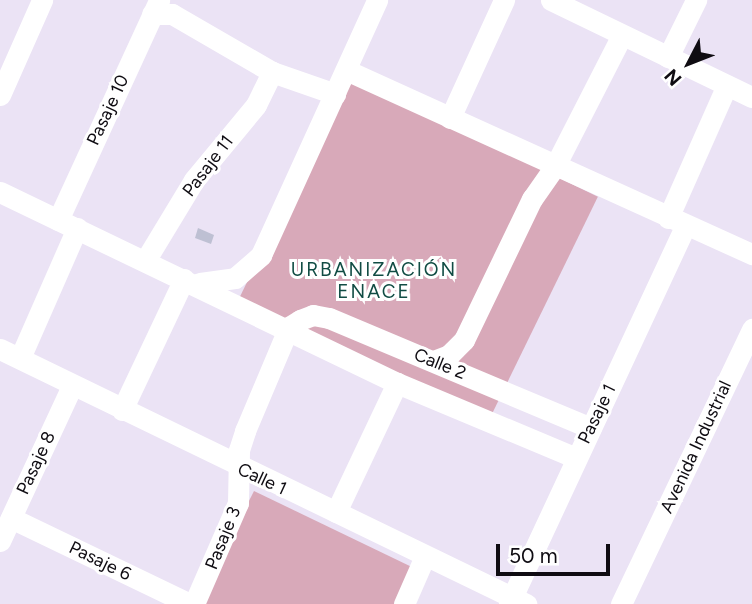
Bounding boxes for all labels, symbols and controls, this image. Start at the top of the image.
north arrow [654,28,724,98]
text: N [660,64,686,91]
street label: Pasaje 10 [82,71,134,149]
street label: Pasaje 11 [178,131,238,201]
district label: URBANIZACIÓN ENACE [292,259,456,303]
street label: Calle 2 [411,344,469,384]
street label: Avenida Industrial [656,377,736,517]
street label: Pasaje 1 [573,381,621,447]
street label: Pasaje 8 [12,428,60,498]
street label: Calle 1 [234,458,290,500]
street label: Pasaje 3 [201,503,245,573]
scale bar [500,530,614,574]
street label: Pasaje 6 [65,537,135,585]
text: 50 m [509,543,558,568]

